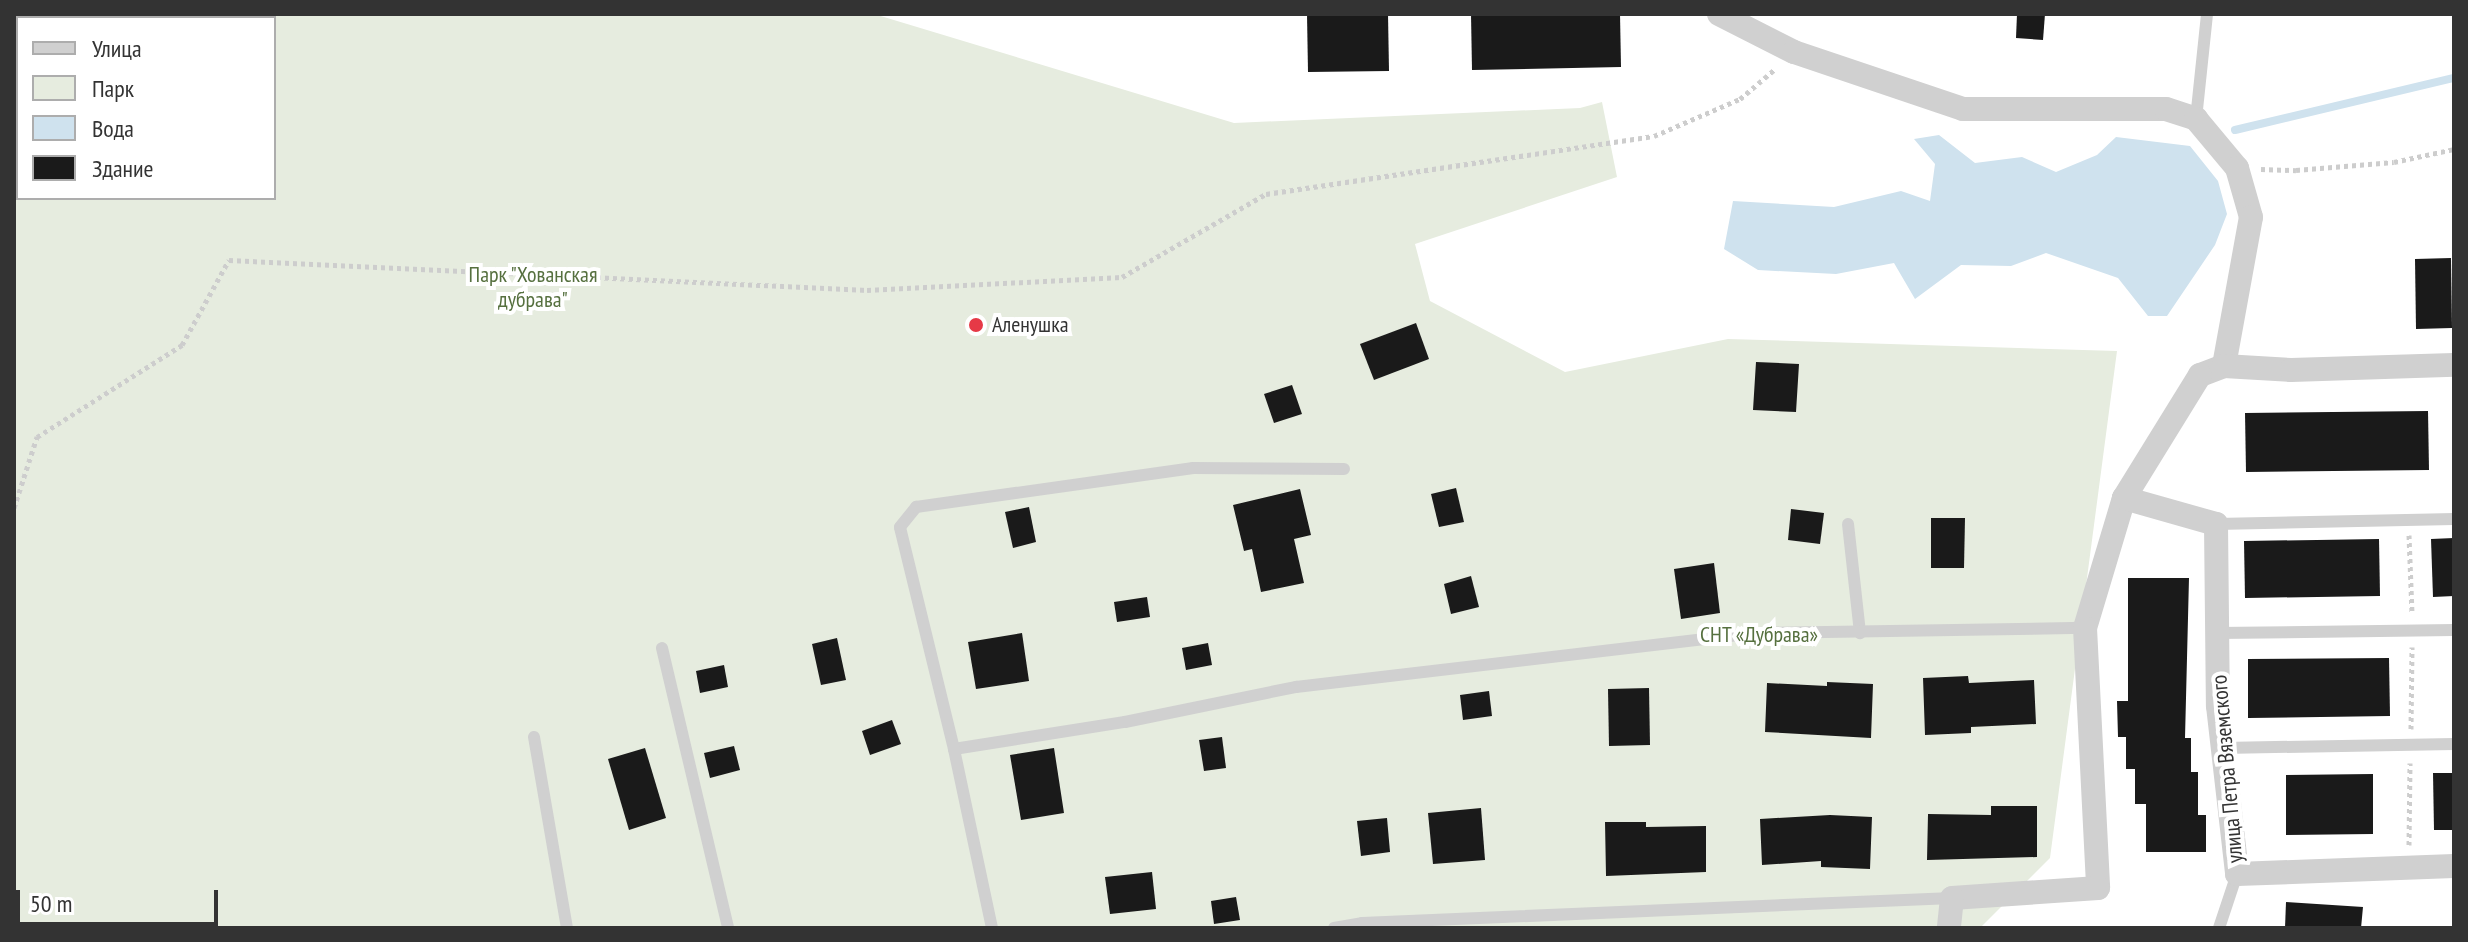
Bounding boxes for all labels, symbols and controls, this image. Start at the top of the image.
legend [16,16,276,200]
text: Улица [92,33,142,64]
text: Парк [92,73,134,104]
text: Вода [92,113,134,144]
text: Здание [92,153,153,184]
park label: Парк "Хованская дубрава" [468,261,598,312]
place label: Аленушка [992,312,1068,338]
marker: Аленушка [967,316,985,334]
park label: СНТ «Дубрава» [1700,622,1818,648]
street label: улица Петра Вяземского [2206,674,2248,864]
scale bar [20,874,222,924]
text: 50 m [30,888,72,919]

